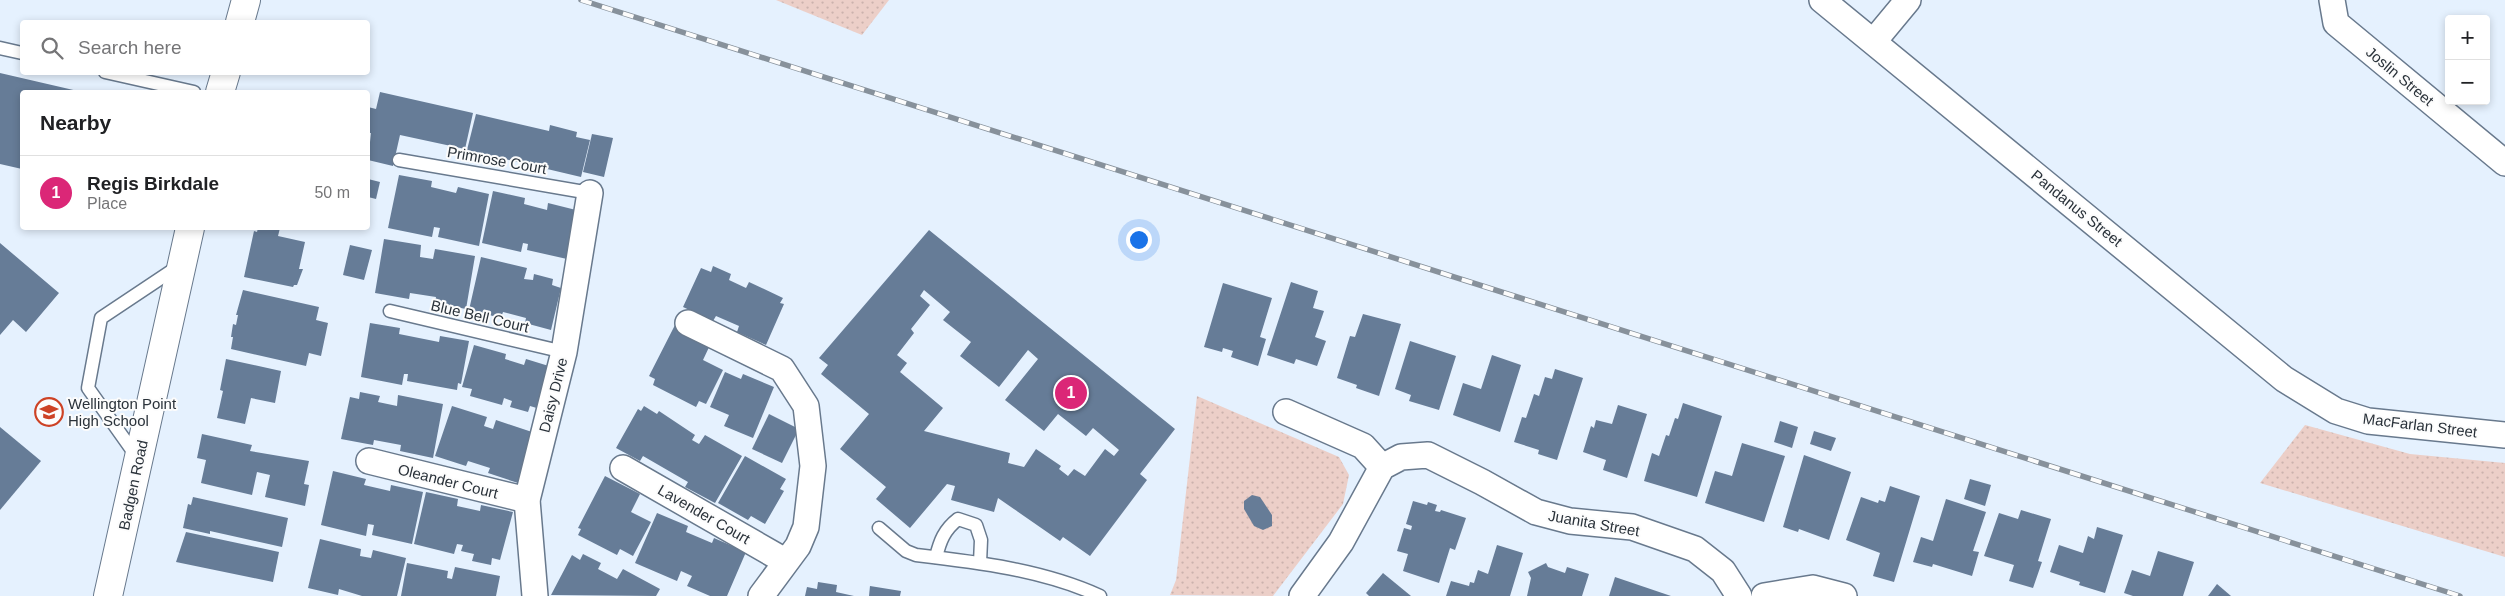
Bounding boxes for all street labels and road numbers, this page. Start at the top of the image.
street label: Joslin Street [2363,43,2438,110]
street label: Primrose Court [446,143,549,177]
street label: Pandanus Street [2028,166,2126,250]
street label: Blue Bell Court [429,296,531,336]
street label: Daisy Drive [535,356,571,434]
street label: MacFarlan Street [2362,410,2479,441]
street label: Badgen Road [115,438,151,532]
street label: Oleander Court [396,460,501,502]
street label: Lavender Court [655,481,754,548]
street label: Juanita Street [1547,507,1642,540]

